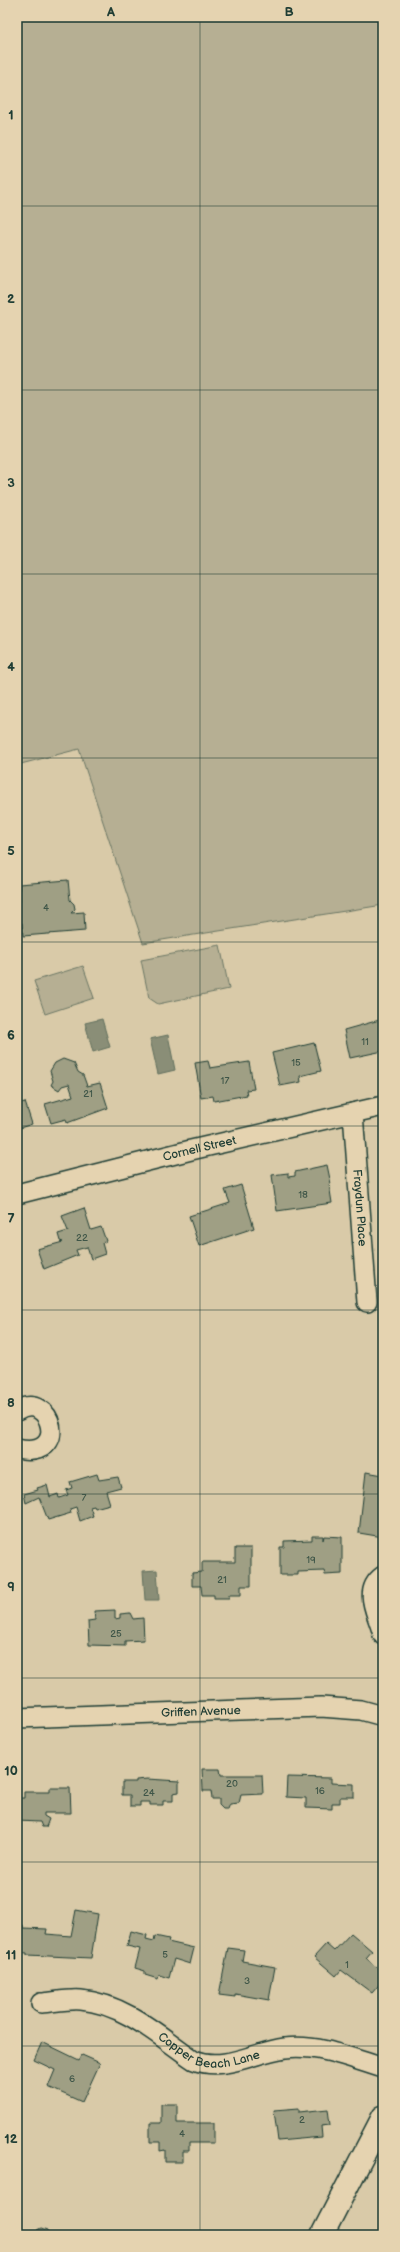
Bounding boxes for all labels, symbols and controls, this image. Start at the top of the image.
text: A [106,4,115,20]
text: B [284,4,294,20]
text: 1 [8,107,14,123]
text: 2 [7,291,15,307]
text: 3 [7,475,15,491]
text: 4 [7,659,15,675]
text: 5 [7,843,15,859]
house number: 4 [43,902,49,914]
text: 6 [7,1027,15,1043]
house number: 11 [361,1036,369,1048]
house number: 15 [291,1057,301,1069]
house number: 17 [221,1075,229,1087]
house number: 21 [83,1088,93,1100]
street label: Cornell Street [161,1133,238,1165]
street label: Fraydun Place [349,1169,370,1247]
house number: 18 [298,1189,308,1201]
text: 7 [7,1211,15,1227]
house number: 22 [76,1232,88,1244]
text: 8 [7,1395,15,1411]
house number: 7 [82,1492,87,1504]
house number: 19 [306,1554,316,1566]
house number: 21 [217,1574,227,1586]
text: 9 [7,1579,15,1595]
house number: 25 [110,1628,122,1640]
street label: Griffen Avenue [161,1703,241,1721]
text: 10 [4,1763,18,1779]
house number: 20 [226,1778,238,1790]
house number: 16 [315,1785,325,1797]
house number: 24 [143,1787,155,1799]
text: 11 [6,1947,16,1963]
house number: 5 [162,1949,168,1961]
house number: 1 [345,1959,349,1971]
house number: 3 [244,1975,250,1987]
street label: Copper Beach Lane [155,2029,262,2072]
house number: 6 [69,2073,75,2085]
house number: 2 [299,2114,305,2126]
house number: 4 [179,2128,185,2140]
text: 12 [4,2131,18,2147]

